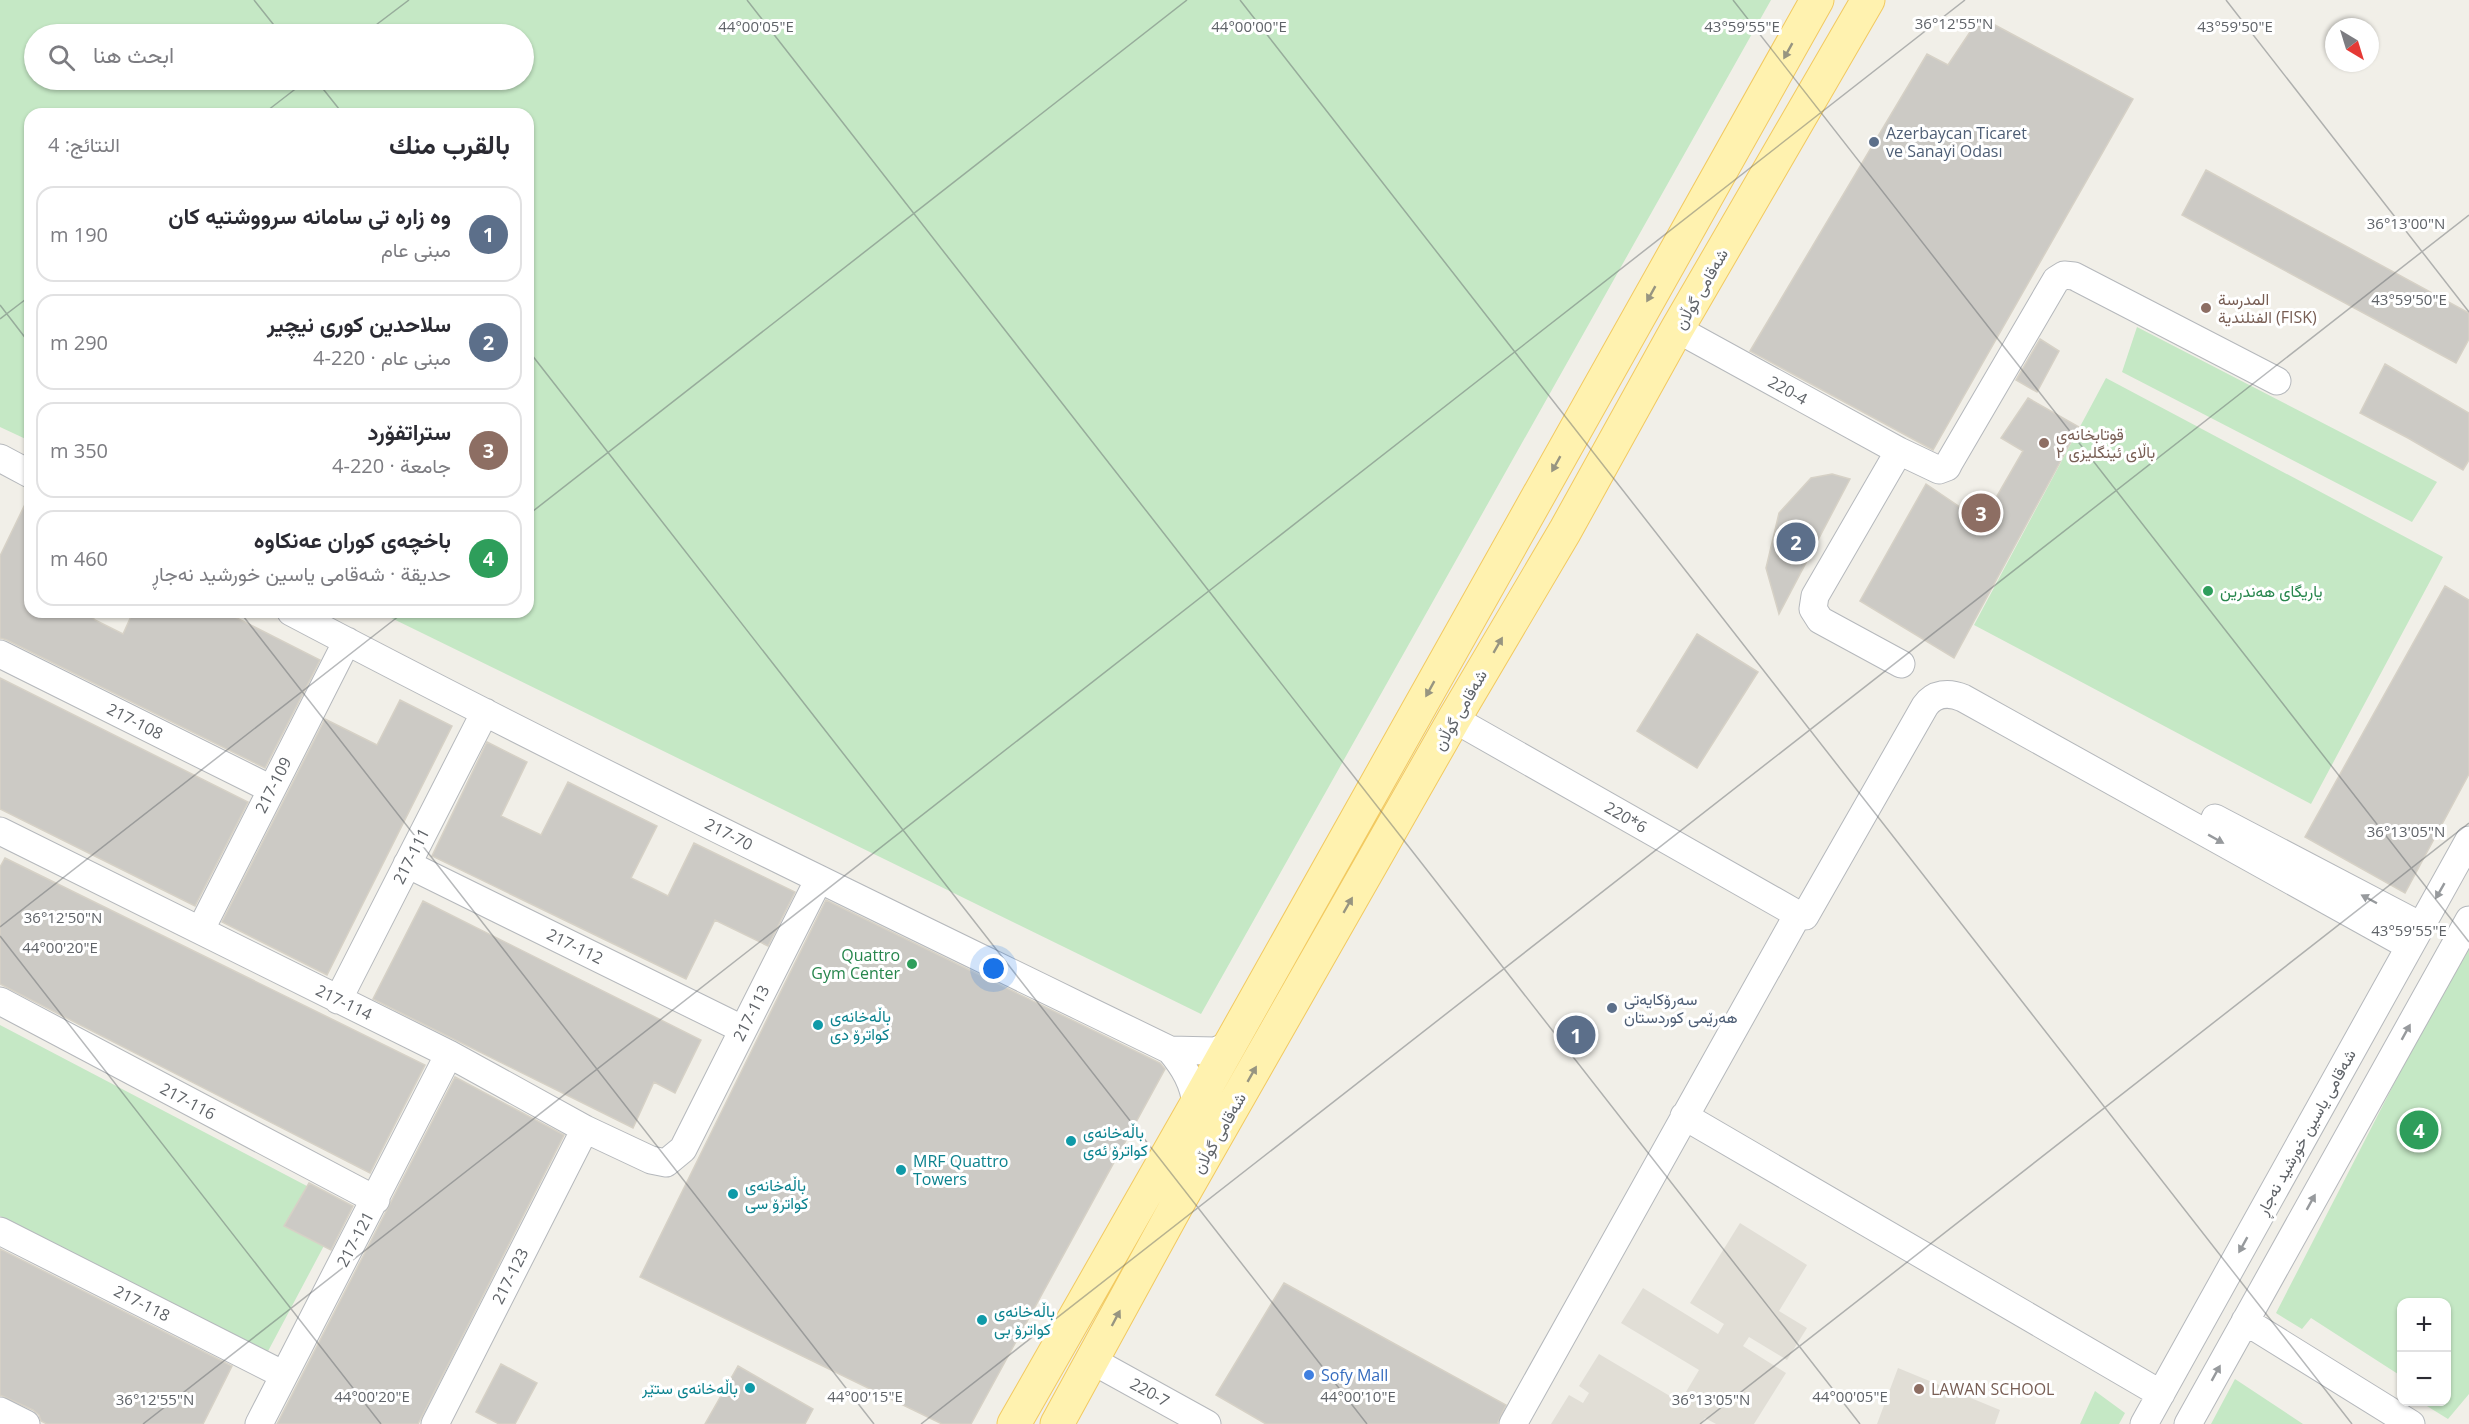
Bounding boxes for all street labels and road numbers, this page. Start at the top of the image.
street label: شەقامی گوڵان [1669,245,1733,333]
street label: 220-4 [1764,370,1812,410]
street label: شەقامی گوڵان [1428,666,1492,754]
street label: 217-108 [103,698,167,744]
street label: 217-109 [250,753,296,817]
street label: 220*6 [1601,796,1651,838]
street label: 217-70 [701,813,757,855]
street label: 217-111 [388,824,434,888]
street label: 217-112 [543,923,607,969]
street label: 217-114 [312,979,376,1025]
street label: 217-113 [728,981,774,1045]
street label: شەقامی یاسین خورشید نەجاڕ [2251,1045,2362,1221]
street label: 217-116 [156,1077,220,1125]
street label: شەقامی گوڵان [1187,1089,1251,1177]
street label: 217-121 [331,1207,379,1271]
street label: 217-123 [487,1244,533,1308]
street label: 217-118 [110,1280,174,1326]
street label: 220-7 [1126,1372,1174,1412]

